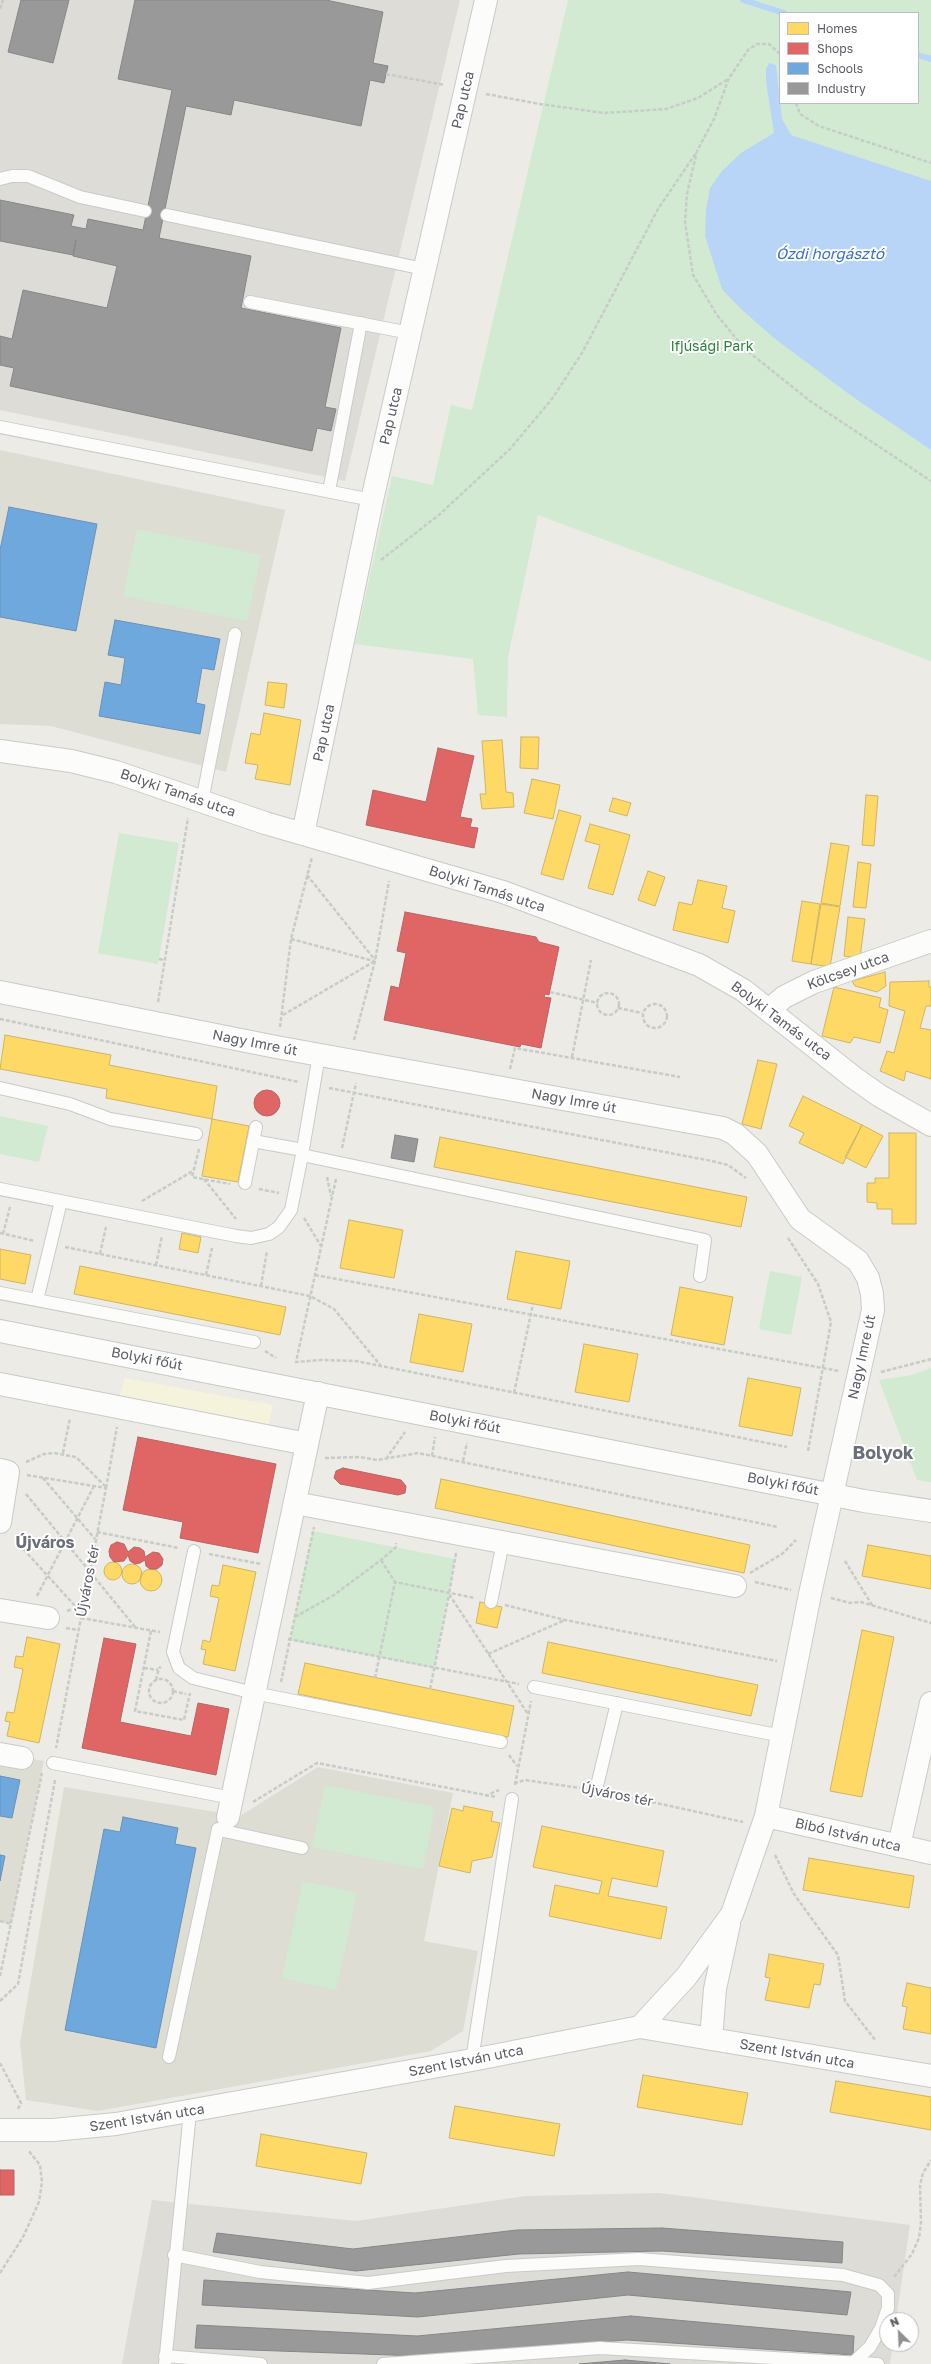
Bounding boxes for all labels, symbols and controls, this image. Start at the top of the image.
legend [779,12,919,104]
text: Homes [817,21,857,36]
text: Shops [817,41,853,56]
text: Schools [817,61,863,76]
street label: Pap utca [448,70,478,130]
text: Industry [817,81,866,96]
water label: Ózdi horgásztó [776,245,884,263]
park label: Ifjúsági Park [670,339,754,355]
street label: Pap utca [376,386,406,446]
street label: Pap utca [310,703,338,763]
street label: Bolyki Tamás utca [118,765,238,821]
street label: Bolyki Tamás utca [427,862,547,916]
street label: Kölcsey utca [805,948,891,994]
street label: Bolyki Tamás utca [728,978,834,1064]
street label: Nagy Imre út [211,1027,299,1059]
street label: Nagy Imre út [530,1085,618,1117]
street label: Nagy Imre út [845,1313,879,1401]
street label: Bolyki főút [110,1344,184,1374]
street label: Bolyki főút [428,1407,502,1437]
district label: Bolyok [853,1442,913,1464]
street label: Bolyki főút [746,1469,820,1499]
district label: Újváros [16,1533,74,1553]
street label: Újváros tér [73,1544,103,1618]
street label: Újváros tér [580,1780,654,1810]
street label: Bibó István utca [793,1815,903,1855]
street label: Szent István utca [738,2036,856,2072]
street label: Szent István utca [407,2042,525,2080]
street label: Szent István utca [88,2101,206,2135]
north arrow [879,2312,919,2352]
text: N [888,2314,901,2329]

